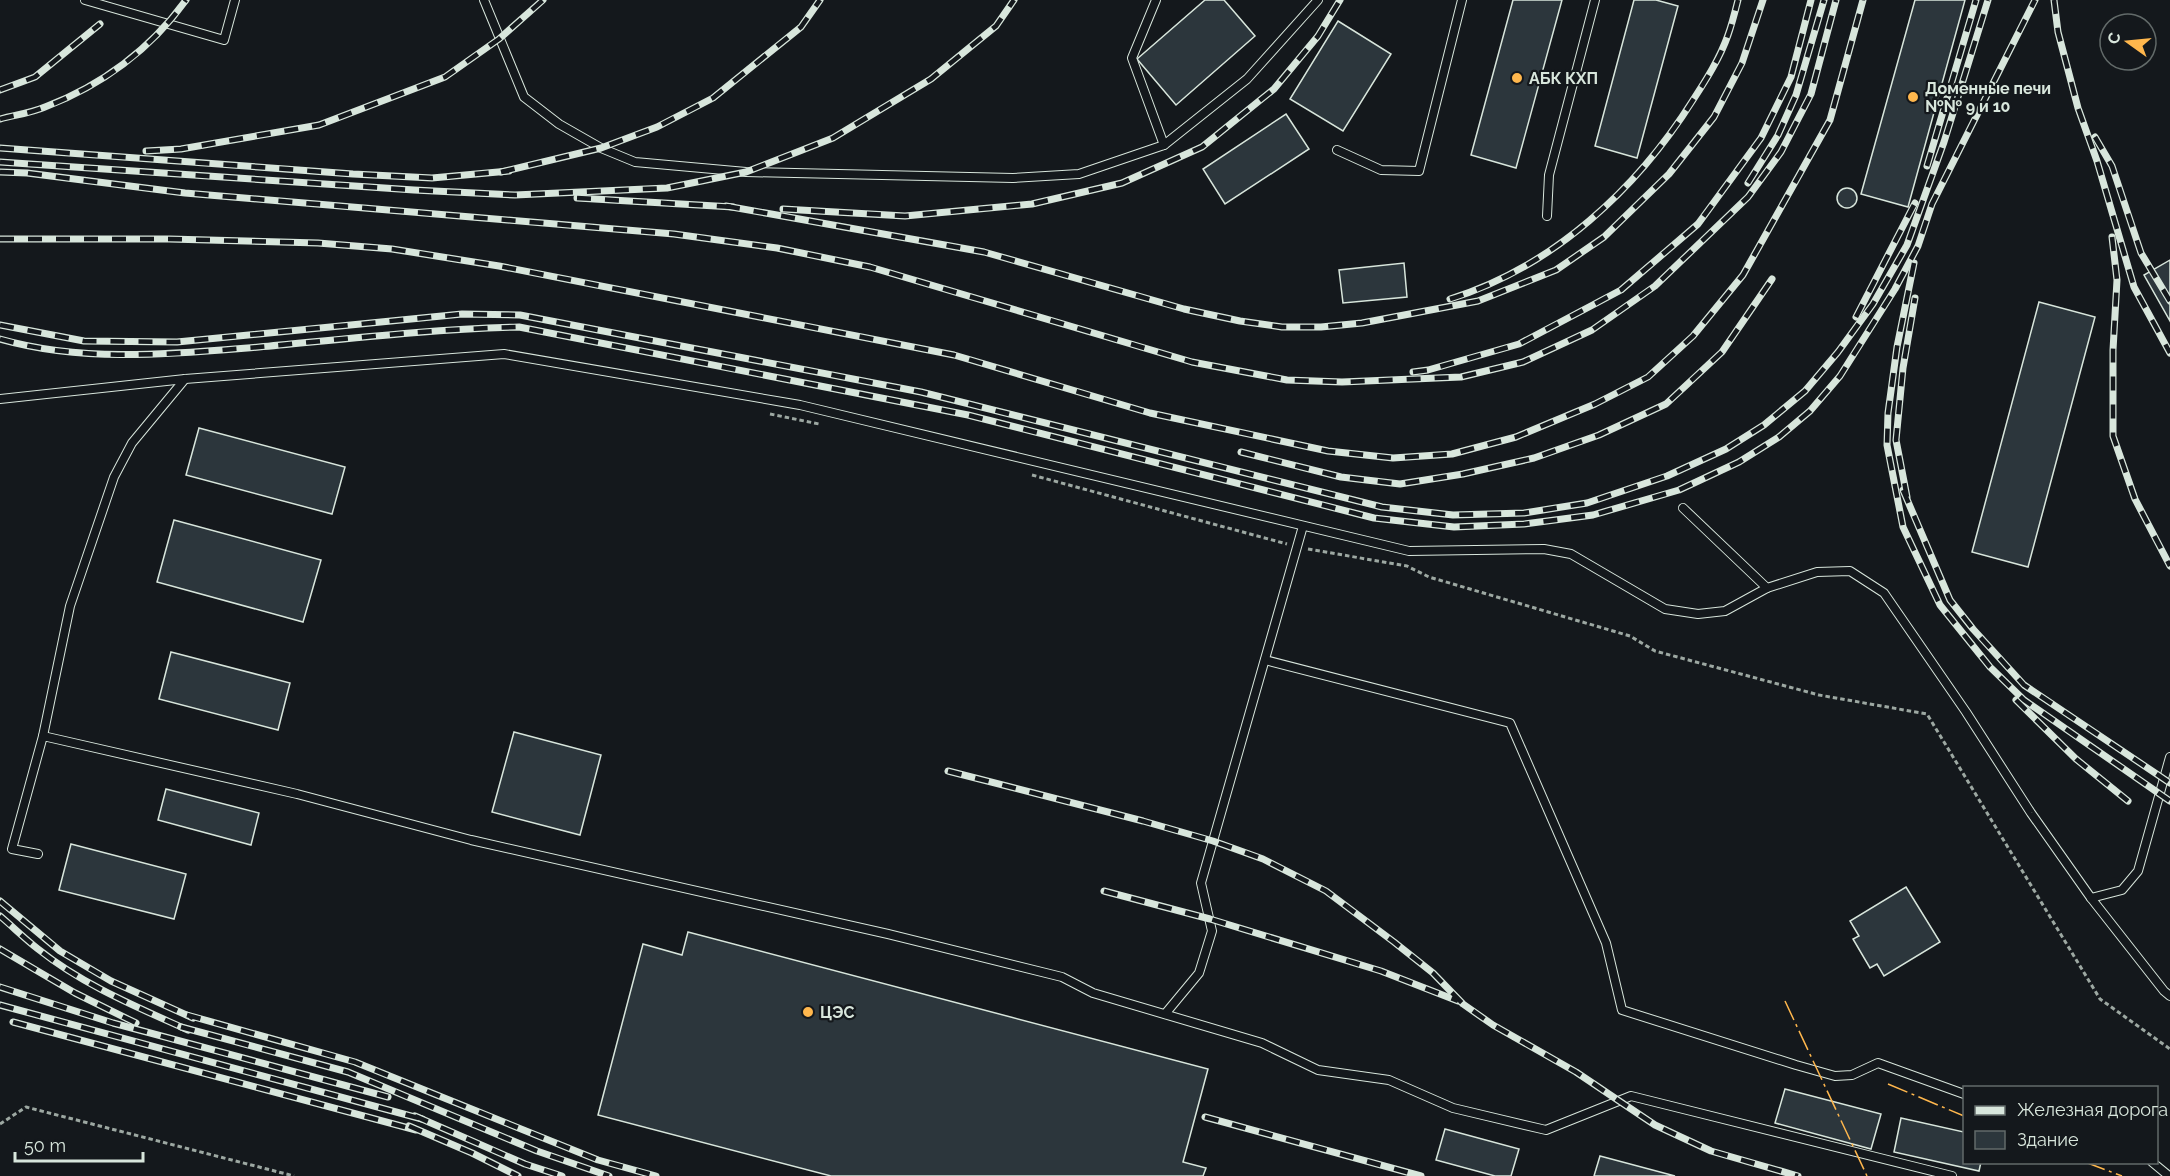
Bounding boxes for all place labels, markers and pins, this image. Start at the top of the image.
place label: АБК КХП [1529,69,1598,88]
marker: АБК КХП [1510,71,1524,85]
place label: Доменные печи №№ 9 и 10 [1925,79,2051,116]
marker: Доменные печи №№ 9 и 10 [1906,90,1920,104]
place label: ЦЭС [820,1003,855,1022]
marker: ЦЭС [801,1005,815,1019]

